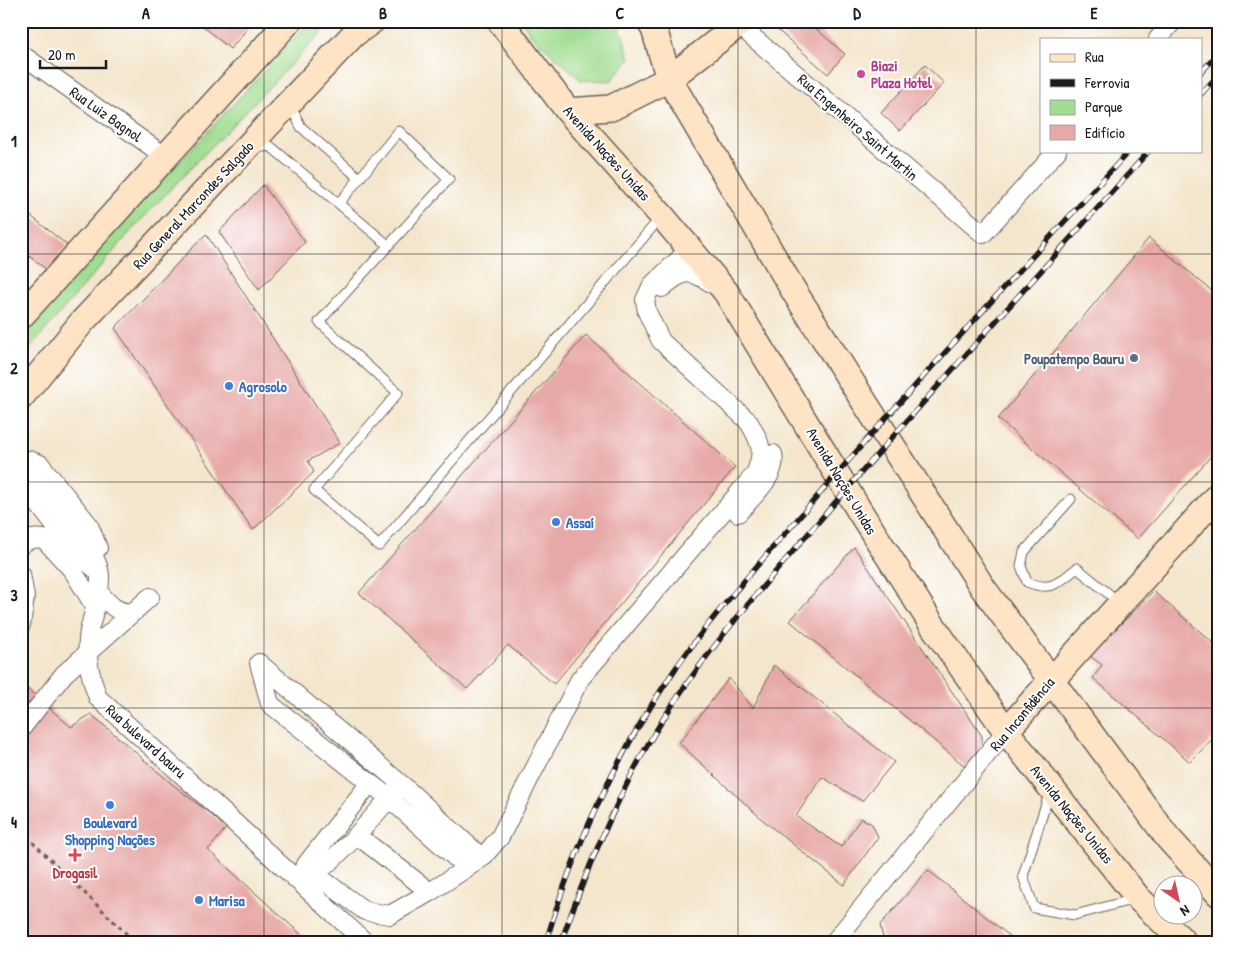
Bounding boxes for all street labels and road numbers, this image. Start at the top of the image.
street label: Rua Engenheiro Saint Martin [793,69,923,185]
street label: Rua Luiz Bagnol [66,81,146,147]
street label: Avenida Nações Unidas [559,101,656,205]
street label: Rua General Marcondes Salgado [128,136,258,274]
street label: Avenida Nações Unidas [802,424,882,539]
street label: Rua Inconfidência [985,672,1059,756]
street label: Rua bulevard bauru [101,699,191,783]
street label: Avenida Nações Unidas [1026,760,1119,868]

